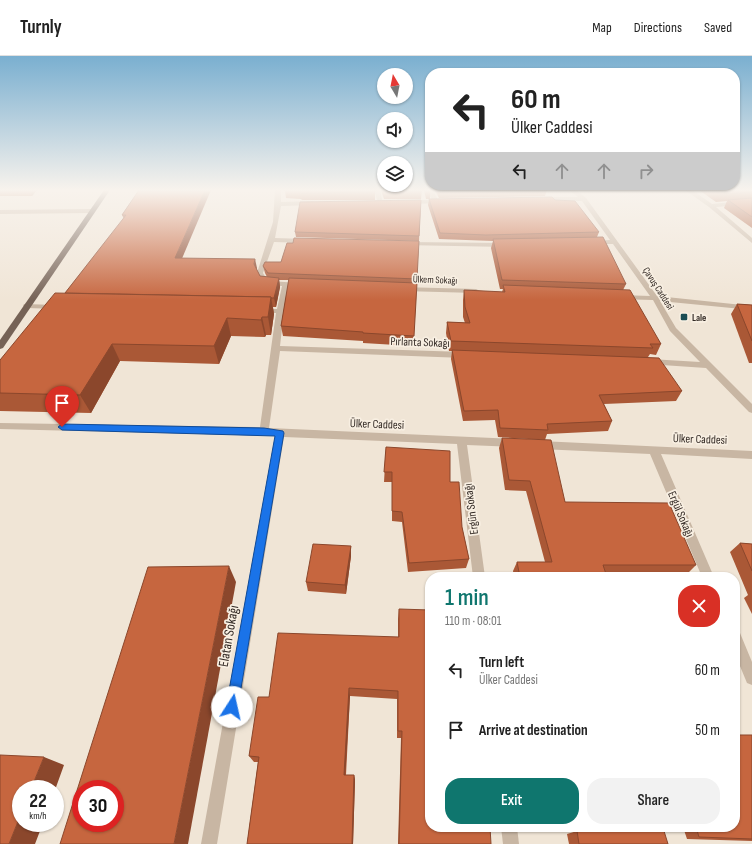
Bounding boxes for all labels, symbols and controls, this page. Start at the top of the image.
text: Turnly [20,16,62,39]
text: Map [592,19,612,36]
text: Directions [634,19,682,36]
text: Saved [704,19,732,36]
north arrow [377,68,413,104]
map controls [377,68,413,192]
text: 60 m [511,83,560,116]
icon: left [445,84,497,136]
button: sound [377,112,413,148]
text: Ülker Caddesi [511,117,593,138]
button: layers [377,156,413,192]
icon: left [509,160,531,182]
icon: ahead [551,160,573,182]
icon: ahead [593,160,615,182]
icon: right [635,160,657,182]
street label: Çavuş Caddesi [640,265,676,312]
street label: Ülkem Sokağı [413,273,458,287]
marker: Lale [679,312,689,322]
place label: Lale [692,312,706,324]
street label: Pırlanta Sokağı [390,334,450,351]
pin [45,386,79,427]
icon: arrive [51,392,73,414]
street label: Ülker Caddesi [350,416,404,433]
street label: Ülker Caddesi [673,431,727,448]
street label: Ergün Sokağı [461,483,482,535]
street label: Ergül Sokağı [664,489,697,539]
text: 1 min [445,583,489,612]
button: close [678,585,720,627]
street label: Elatan Sokağı [215,604,242,668]
text: 110 m · 08:01 [445,613,501,629]
text: Turn left [479,653,524,672]
icon: left [445,659,467,681]
text: 60 m [695,661,720,680]
text: Ülker Caddesi [479,672,538,688]
position arrow [211,686,253,728]
icon: arrive [445,719,467,741]
text: Arrive at destination [479,721,588,740]
text: 50 m [695,721,720,740]
button: Exit [445,778,579,824]
button: Share [587,778,720,824]
speed limit sign: 30 [72,780,124,832]
text: 22 [29,789,47,813]
text: km/h [29,810,47,822]

